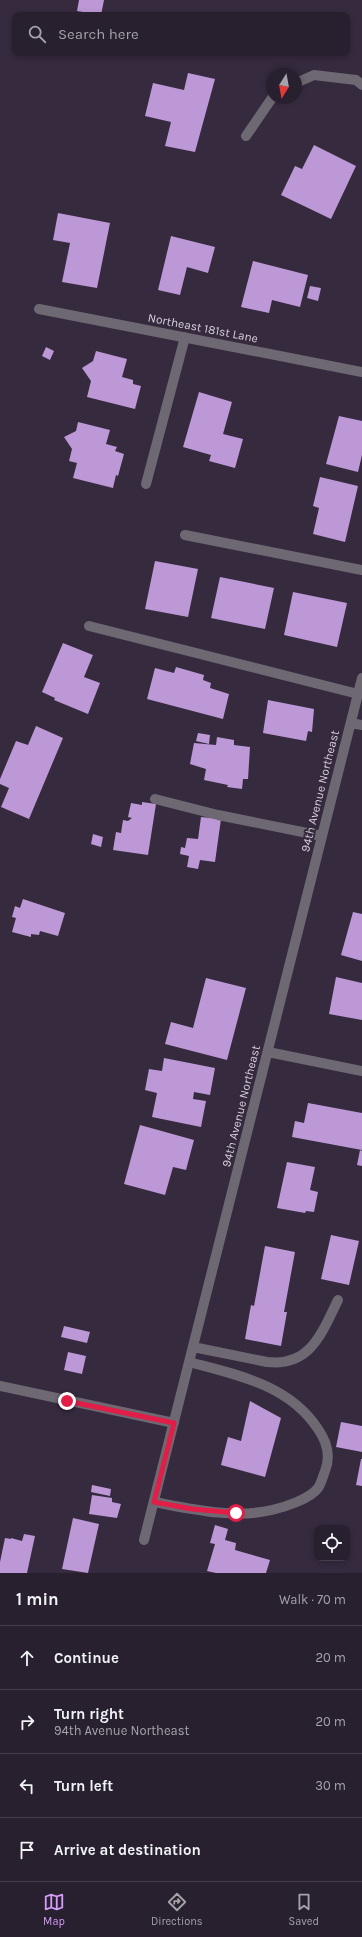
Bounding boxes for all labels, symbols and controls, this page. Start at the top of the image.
search box [12,12,350,56]
icon: search [26,23,48,45]
text: Search here [58,25,139,43]
north arrow [266,68,302,104]
street label: Northeast 181st Lane [147,310,259,346]
street label: 94th Avenue Northeast [298,728,342,853]
street label: 94th Avenue Northeast [219,1043,263,1168]
route end [58,1392,76,1410]
route start [227,1504,245,1522]
map controls [314,1525,350,1561]
button: locate [314,1525,350,1561]
text: 1 min [16,1589,59,1609]
text: Walk · 70 m [279,1592,346,1607]
icon: ahead [16,1647,38,1669]
text: Continue [54,1649,119,1667]
text: 20 m [316,1650,346,1665]
text: Turn right [54,1705,124,1723]
icon: right [16,1711,38,1733]
text: 20 m [316,1714,346,1729]
text: 94th Avenue Northeast [54,1723,189,1738]
icon: left [16,1775,38,1797]
text: Turn left [54,1777,113,1795]
text: 30 m [315,1778,346,1793]
icon: arrive [16,1839,38,1861]
text: Arrive at destination [54,1841,201,1859]
tab: Map [43,1891,65,1928]
tab: Directions [151,1891,203,1928]
tab: Saved [289,1891,319,1928]

